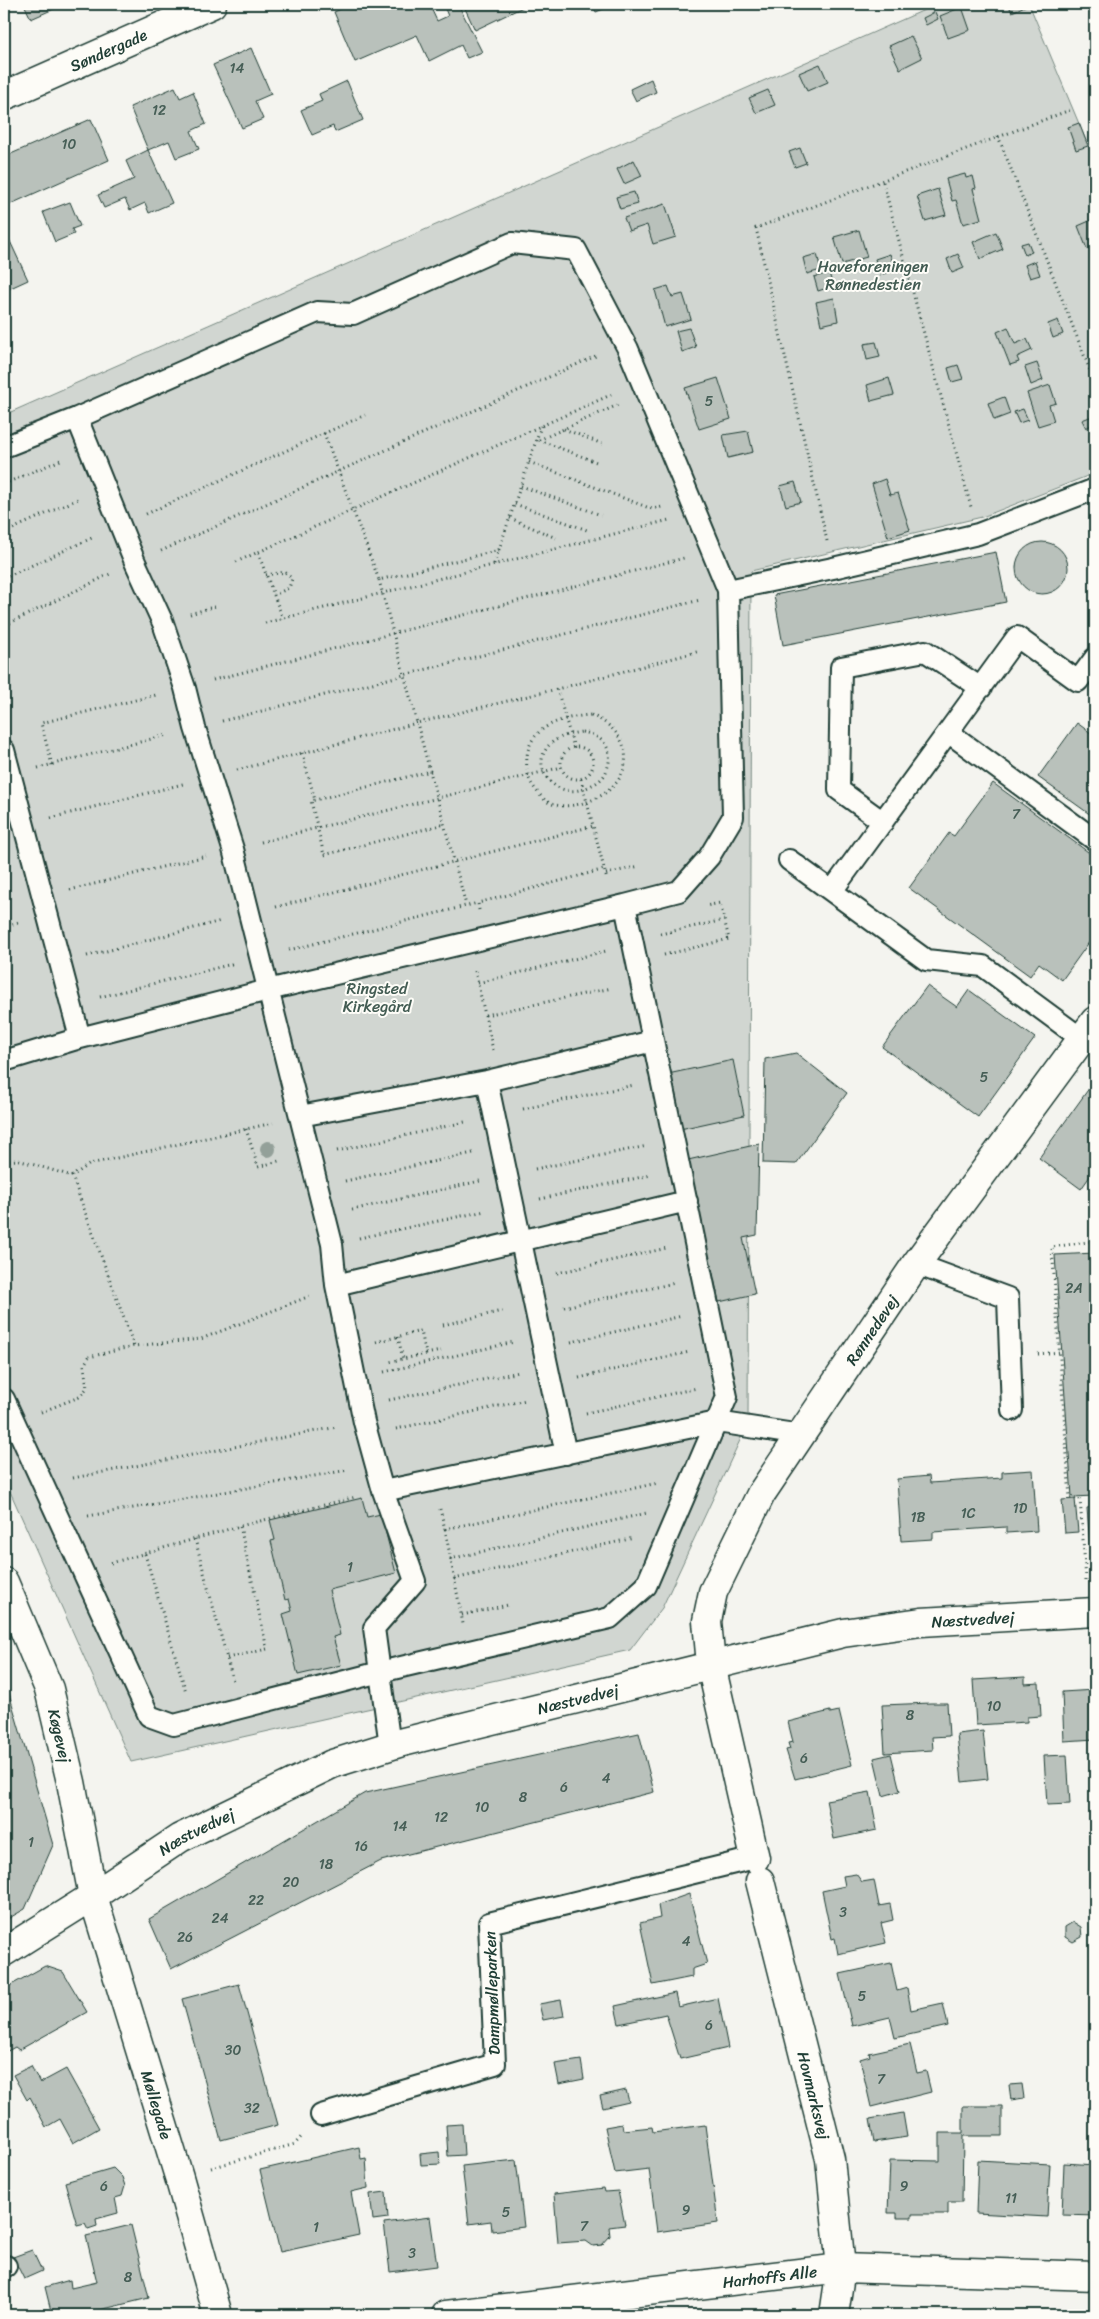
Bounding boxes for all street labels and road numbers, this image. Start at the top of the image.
street label: Søndergade [65,20,152,80]
street label: Rønnedevej [837,1288,907,1371]
street label: Næstvedvej [931,1602,1016,1636]
street label: Næstvedvej [534,1674,623,1723]
street label: Køgevej [40,1706,81,1767]
street label: Næstvedvej [152,1799,241,1863]
street label: Dampmølleparken [475,1930,509,2055]
street label: Hovmarksvej [789,2048,839,2143]
street label: Møllegade [133,2067,181,2143]
street label: Harhoffs Alle [721,2256,819,2297]

